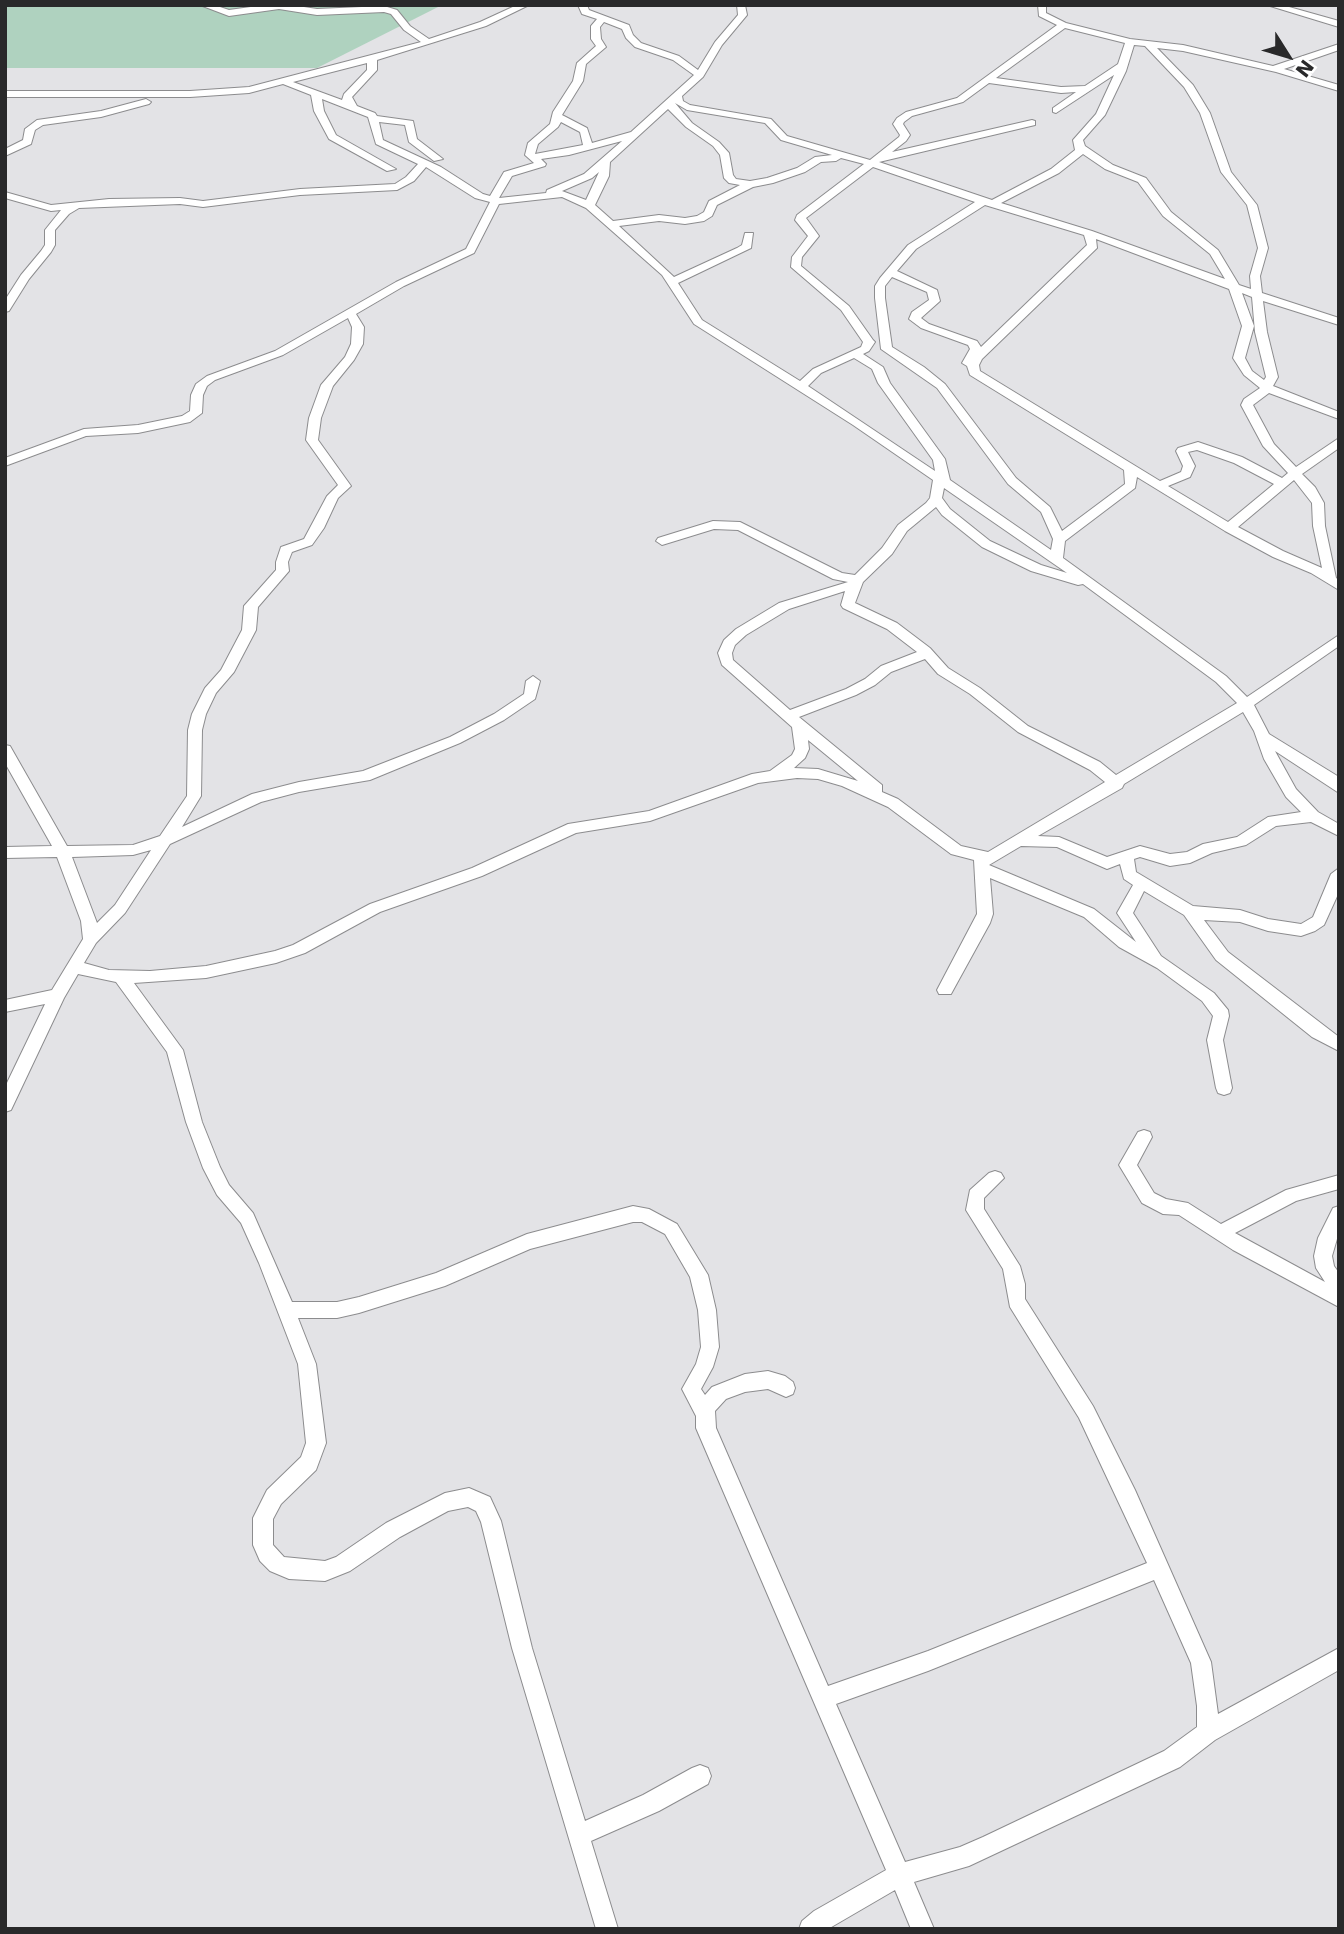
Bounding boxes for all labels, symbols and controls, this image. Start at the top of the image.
north arrow [1253,21,1323,91]
text: N [1291,56,1318,82]

